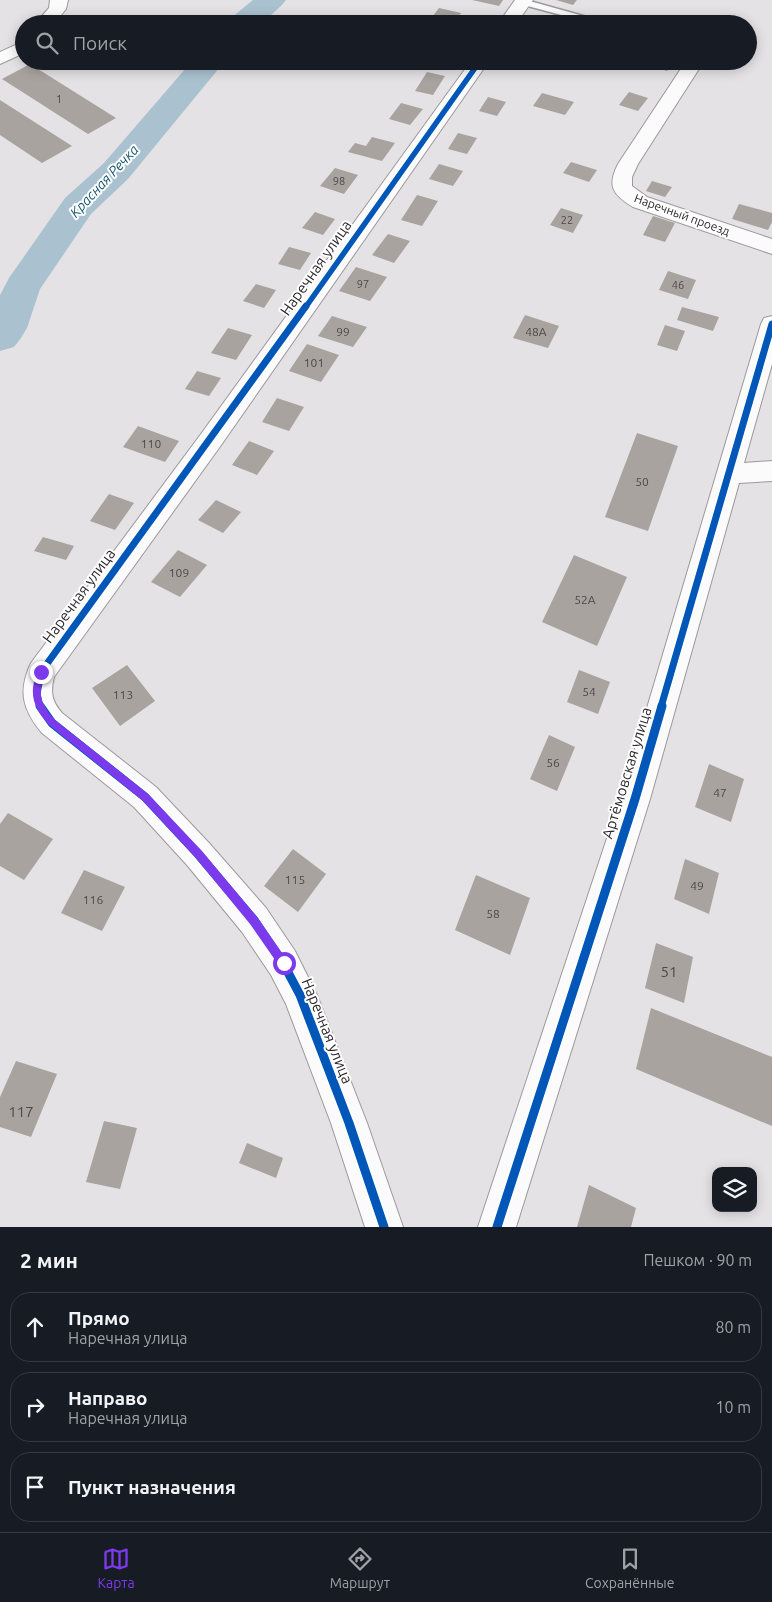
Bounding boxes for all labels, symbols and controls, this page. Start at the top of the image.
search box [15,15,757,70]
icon: search [33,29,61,57]
text: Поиск [73,32,127,54]
house number: 1 [56,93,62,105]
water label: Красная Речка [66,141,142,220]
house number: 98 [333,175,345,187]
street label: Наречный проезд [633,191,732,238]
house number: 22 [561,214,573,226]
street label: Наречная улица [276,217,355,319]
house number: 97 [357,278,369,290]
house number: 46 [672,279,684,291]
house number: 99 [336,325,350,338]
house number: 48А [525,325,547,338]
house number: 101 [304,356,324,369]
house number: 110 [141,437,161,450]
house number: 50 [635,475,649,488]
street label: Наречная улица [39,545,118,646]
house number: 109 [169,566,189,579]
house number: 52А [574,593,596,606]
route end [30,661,53,684]
house number: 54 [582,685,596,698]
house number: 113 [113,688,133,701]
street label: Артёмовская улица [598,705,655,841]
house number: 56 [546,756,560,769]
house number: 47 [713,786,727,799]
house number: 115 [285,873,305,886]
house number: 49 [690,879,704,892]
house number: 116 [83,893,103,906]
house number: 58 [486,907,500,920]
route start [273,952,296,975]
house number: 51 [661,963,677,980]
street label: Наречная улица [299,976,356,1086]
house number: 117 [8,1103,34,1120]
map controls [712,1167,757,1212]
button: layers [712,1167,757,1212]
text: 2 мин [20,1248,78,1272]
text: Пешком · 90 m [643,1251,752,1269]
text: Прямо [68,1307,130,1329]
icon: ahead [21,1313,49,1341]
text: 80 m [715,1318,751,1336]
text: Наречная улица [68,1329,188,1347]
text: Направо [68,1387,148,1409]
icon: right [21,1393,49,1421]
text: 10 m [715,1398,751,1416]
text: Наречная улица [68,1409,188,1427]
icon: arrive [21,1473,49,1501]
text: Пункт назначения [68,1476,236,1498]
tab: Карта [97,1545,135,1591]
tab: Маршрут [330,1545,390,1591]
tab: Сохранённые [585,1545,675,1591]

